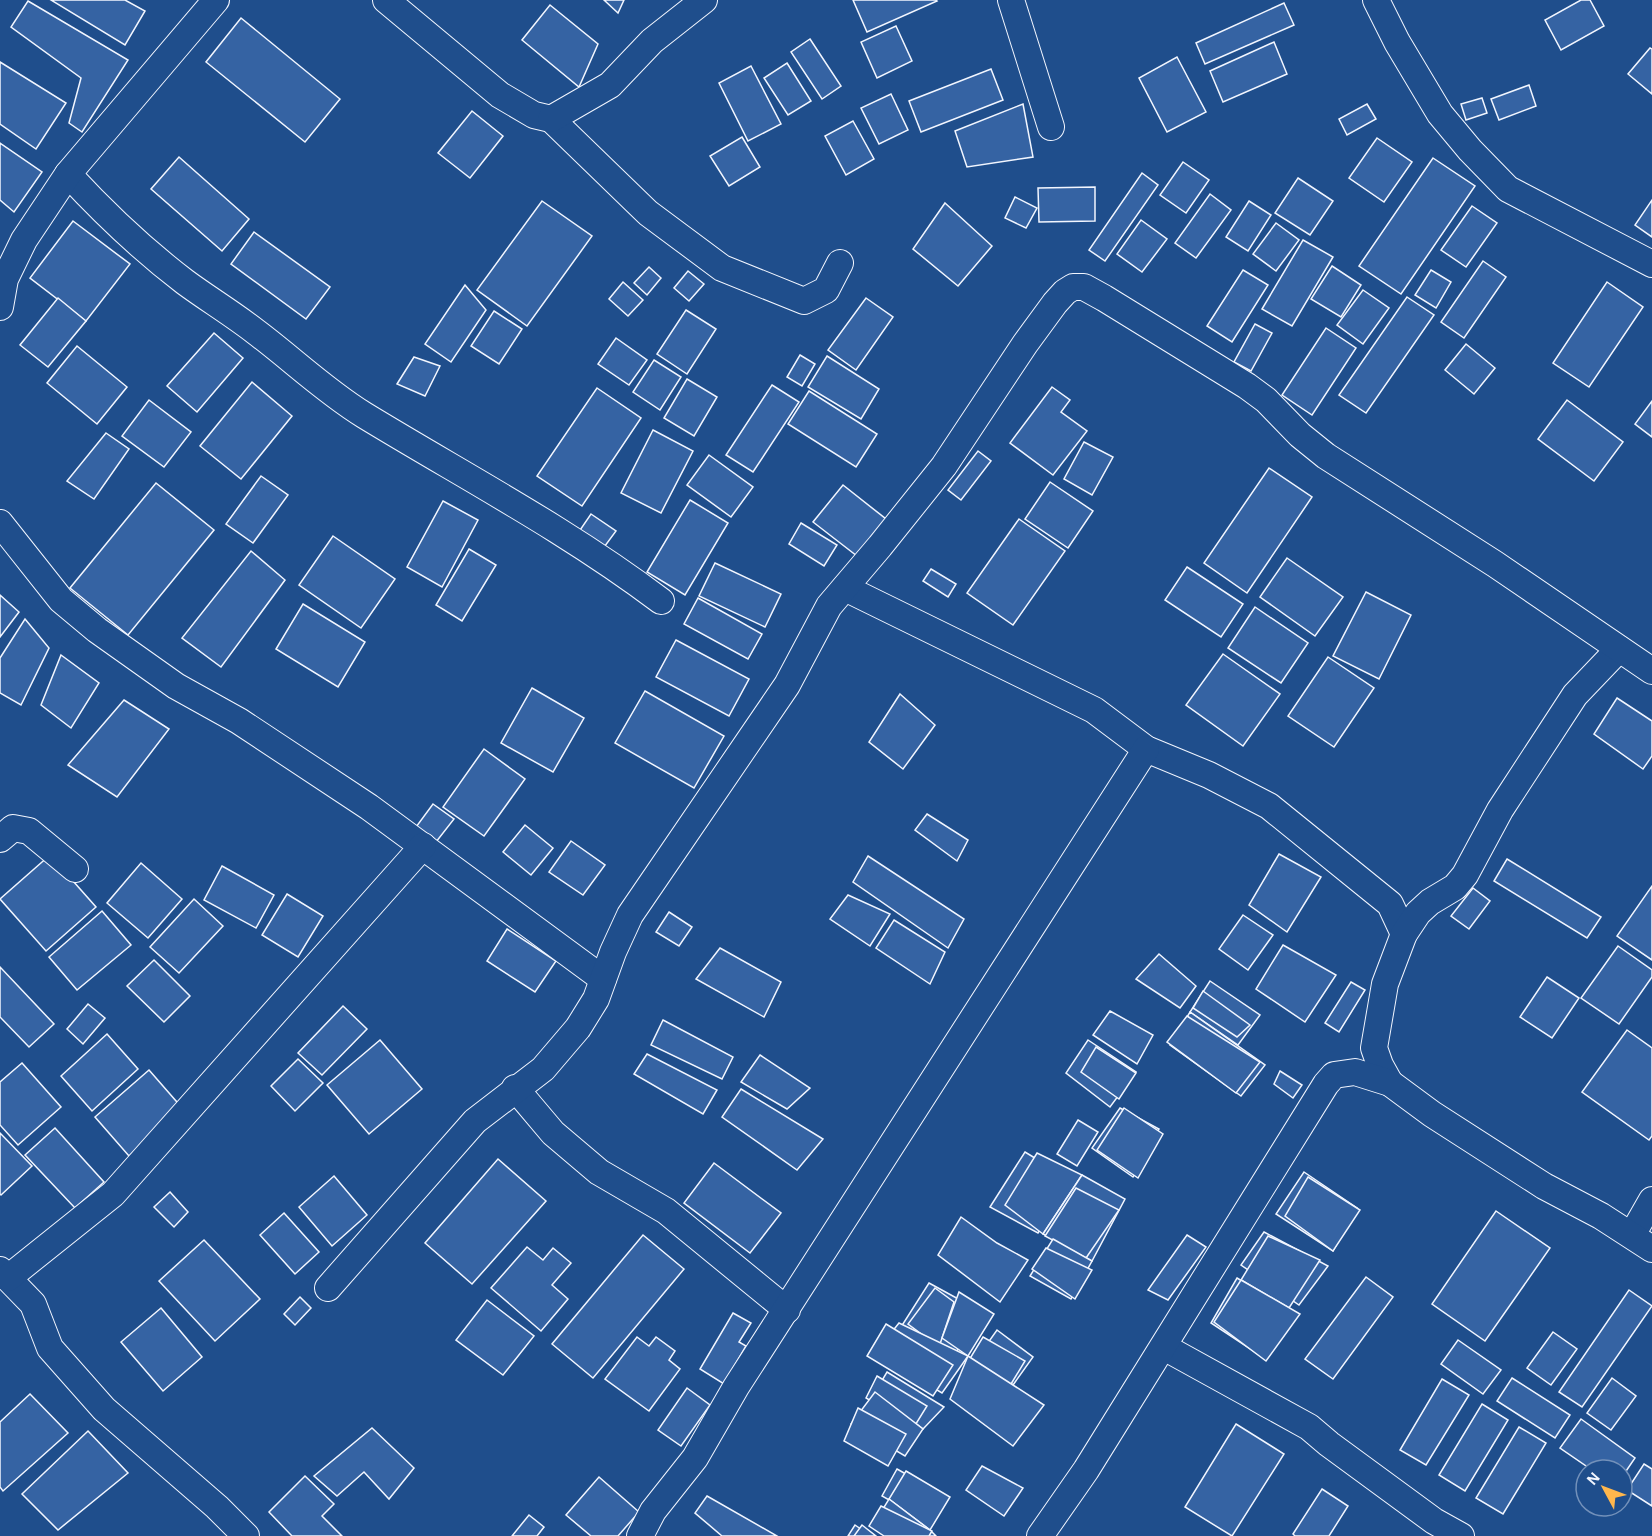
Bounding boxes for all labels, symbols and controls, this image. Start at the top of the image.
north arrow [1574,1458,1634,1518]
text: N [1584,1469,1603,1488]

